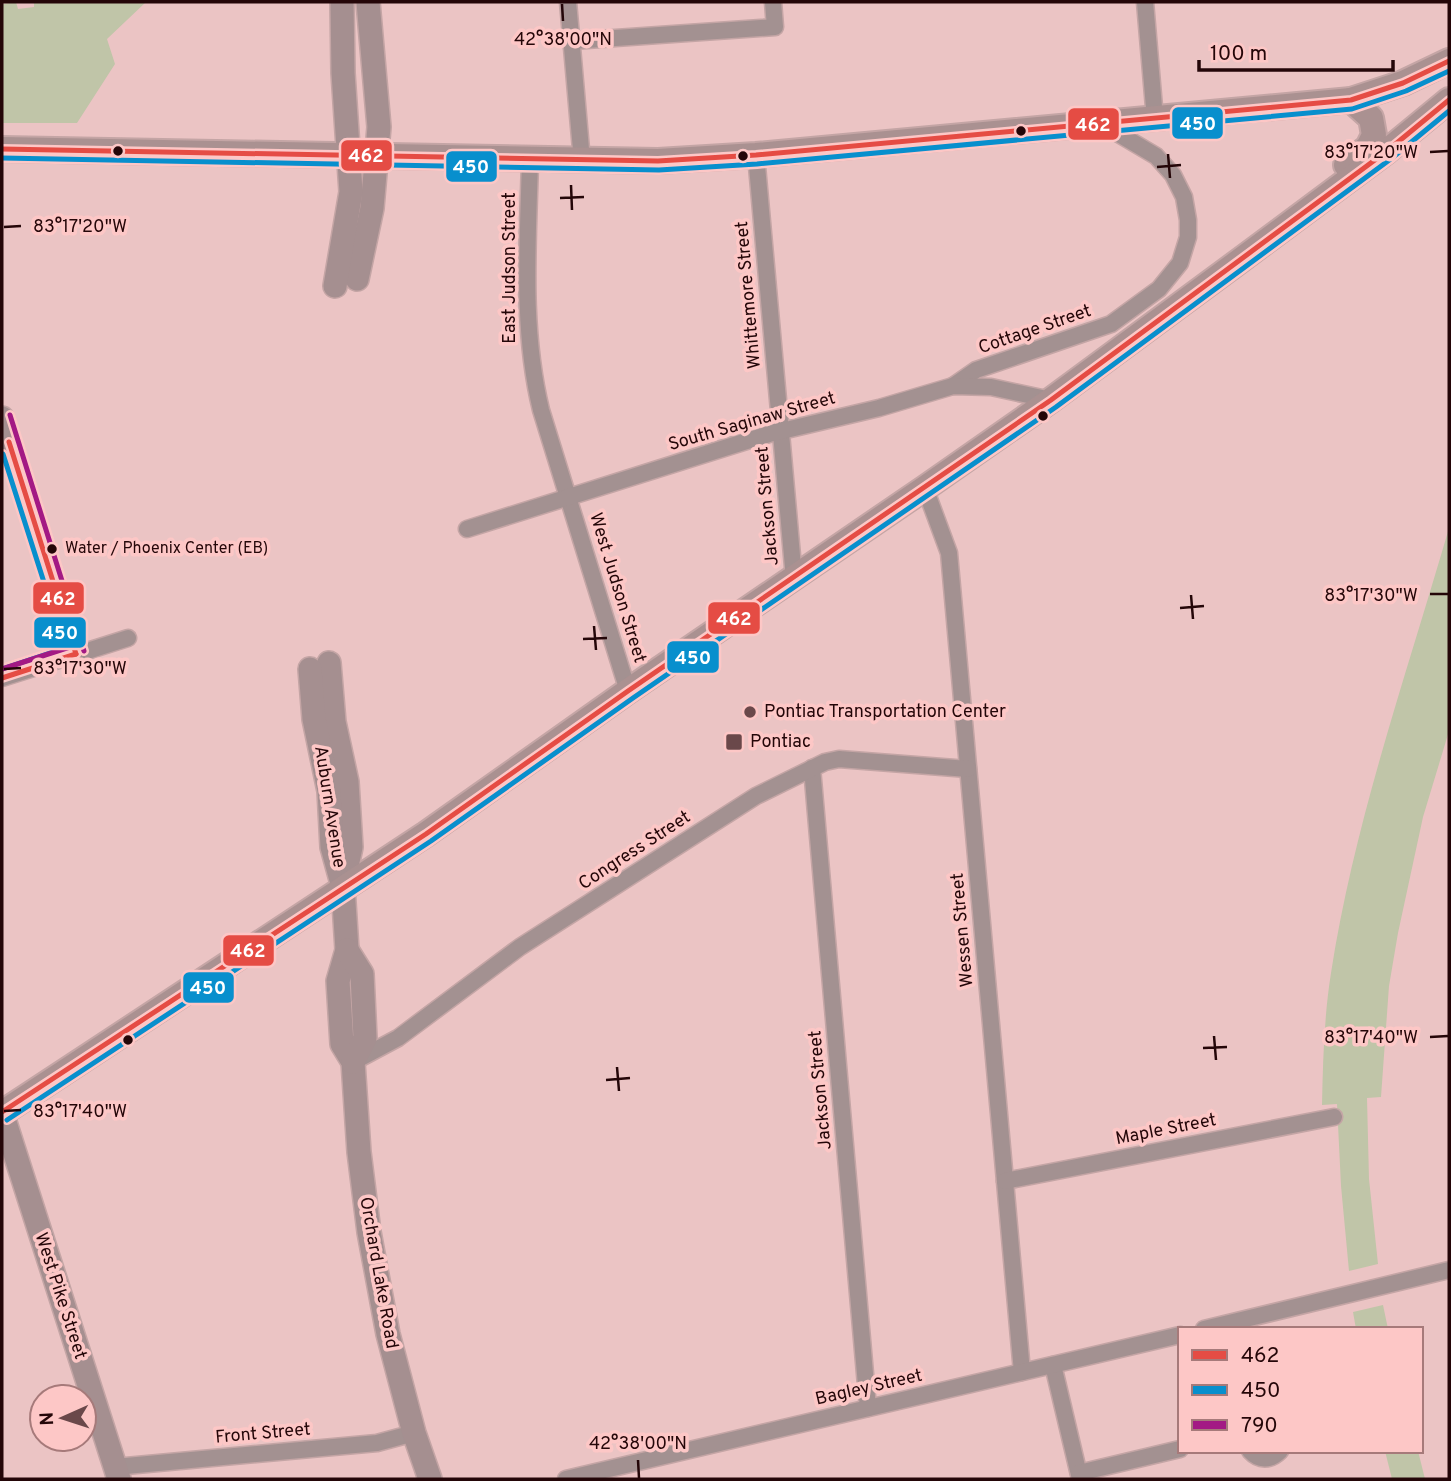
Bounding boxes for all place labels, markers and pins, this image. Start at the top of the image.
unlabelled marker [1014,124,1028,138]
unlabelled marker [111,144,125,158]
unlabelled marker [736,149,750,163]
unlabelled marker [1036,409,1050,423]
place label: Water / Phoenix Center (EB) [65,539,268,559]
marker: Water / Phoenix Center (EB) [45,542,59,556]
place label: Pontiac Transportation Center [764,701,1006,724]
marker: Pontiac Transportation Center [742,704,758,720]
place label: Pontiac [750,731,811,754]
marker: Pontiac [724,732,744,752]
unlabelled marker [121,1033,135,1047]

